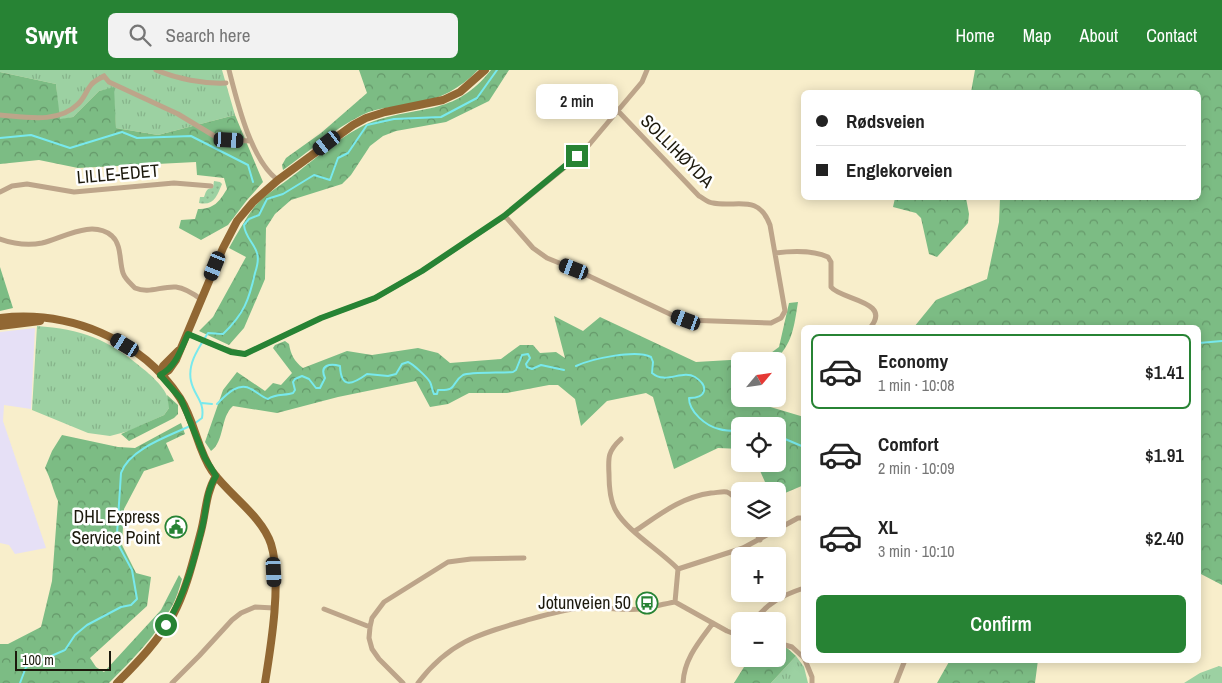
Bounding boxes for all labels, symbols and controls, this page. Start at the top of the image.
search box [108,13,458,58]
text: Swyft [25,19,78,51]
icon: search [126,21,154,49]
text: Search here [166,22,250,48]
text: Home [955,23,995,48]
text: Map [1023,23,1052,48]
text: About [1080,23,1118,48]
text: Contact [1146,23,1197,48]
callout: 2 min [536,83,618,118]
text: 2 min [560,90,594,112]
street label: SOLLIHØYDA [635,108,720,193]
text: Rødsveien [846,108,925,134]
car [310,128,343,158]
car [213,132,244,148]
route end [566,145,588,167]
street label: LILLE-EDET [76,157,160,190]
text: Englekorveien [846,157,953,183]
car [202,249,227,283]
car [557,257,590,281]
car [669,308,702,332]
car [108,331,141,359]
text: Economy [878,348,948,374]
icon: car [818,349,863,394]
north arrow [731,352,786,408]
map controls [731,352,786,667]
text: $1.41 [1145,359,1184,385]
text: 1 min · 10:08 [878,374,955,396]
button: locate [731,417,786,472]
text: Comfort [878,431,939,457]
icon: car [818,432,863,477]
text: $1.91 [1145,442,1184,468]
text: 2 min · 10:09 [878,457,955,479]
button: layers [731,482,786,537]
place label: DHL Express Service Point [71,504,160,550]
text: XL [878,514,898,540]
public building icon: DHL Express Service Point [164,515,188,539]
icon: car [818,515,863,560]
text: $2.40 [1145,525,1184,551]
text: 3 min · 10:10 [878,540,955,562]
button: + [731,547,786,602]
car [265,557,282,587]
place label: Jotunveien 50 [538,590,631,615]
bus stop icon: Jotunveien 50 [635,591,659,615]
button: Confirm [816,595,1186,653]
button: − [731,612,786,667]
route start [155,614,177,636]
scale bar [15,648,111,671]
text: 100 m [22,651,54,669]

